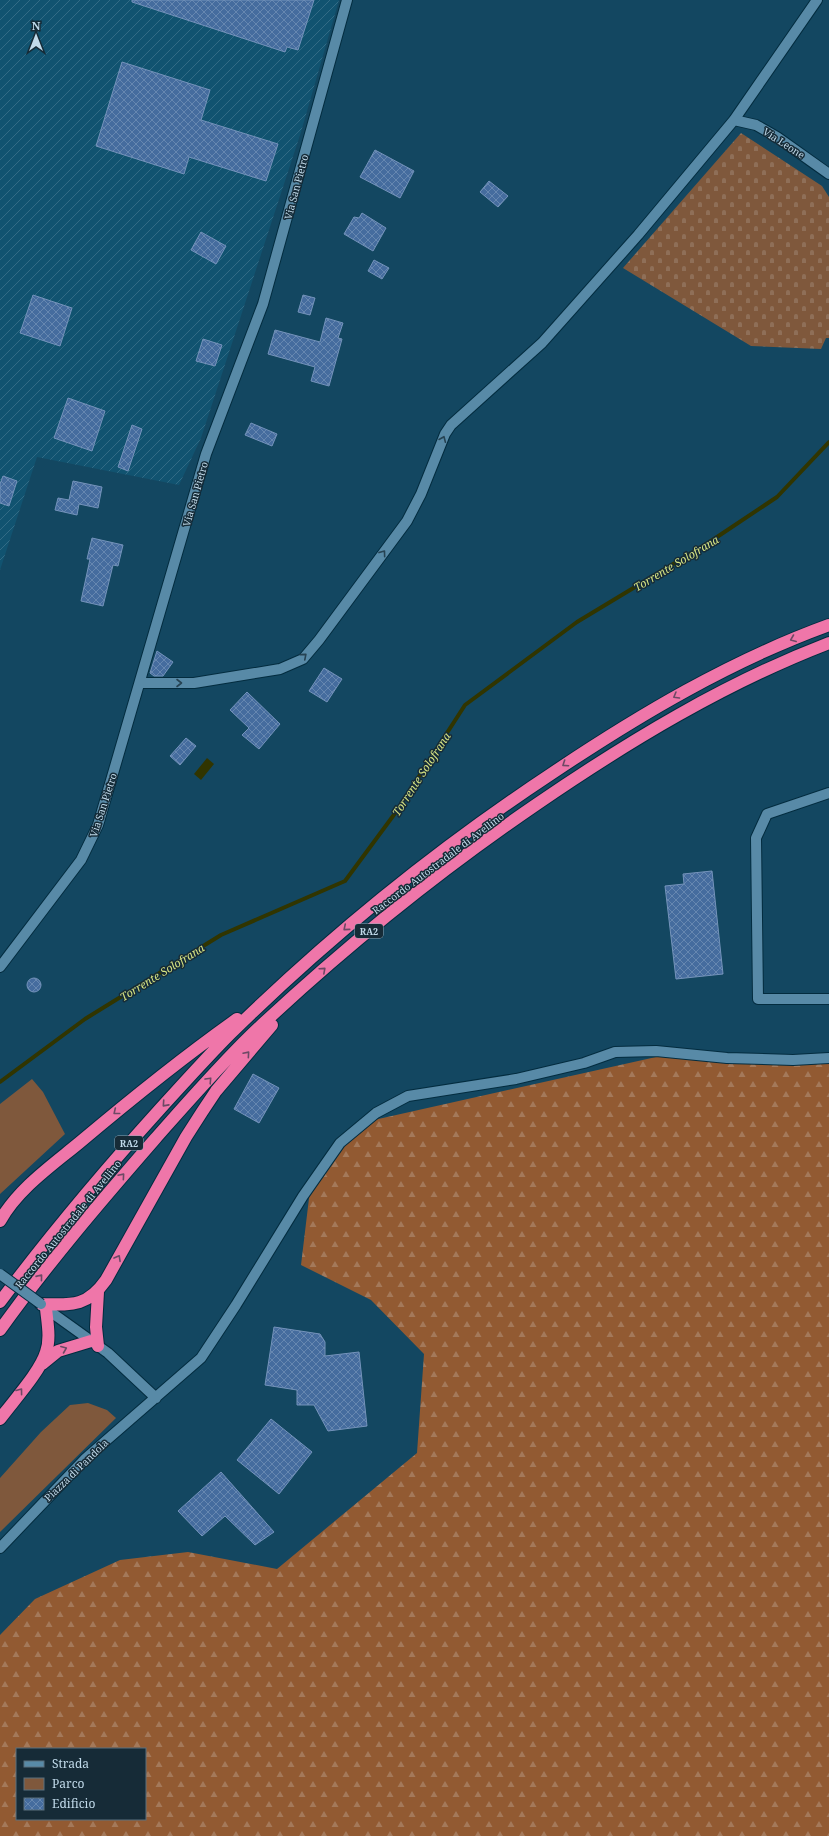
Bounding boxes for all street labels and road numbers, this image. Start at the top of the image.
street label: Via Leone [760,124,808,162]
street label: Via San Pietro [281,153,311,221]
street label: Via San Pietro [179,460,211,528]
street label: Via San Pietro [86,771,120,839]
street label: Raccordo Autostradale di Avellino [369,809,507,917]
road number: RA2 [355,924,383,938]
road number: RA2 [115,1136,143,1150]
street label: Raccordo Autostradale di Avellino [12,1157,124,1291]
street label: Piazza di Pandola [41,1436,111,1504]

